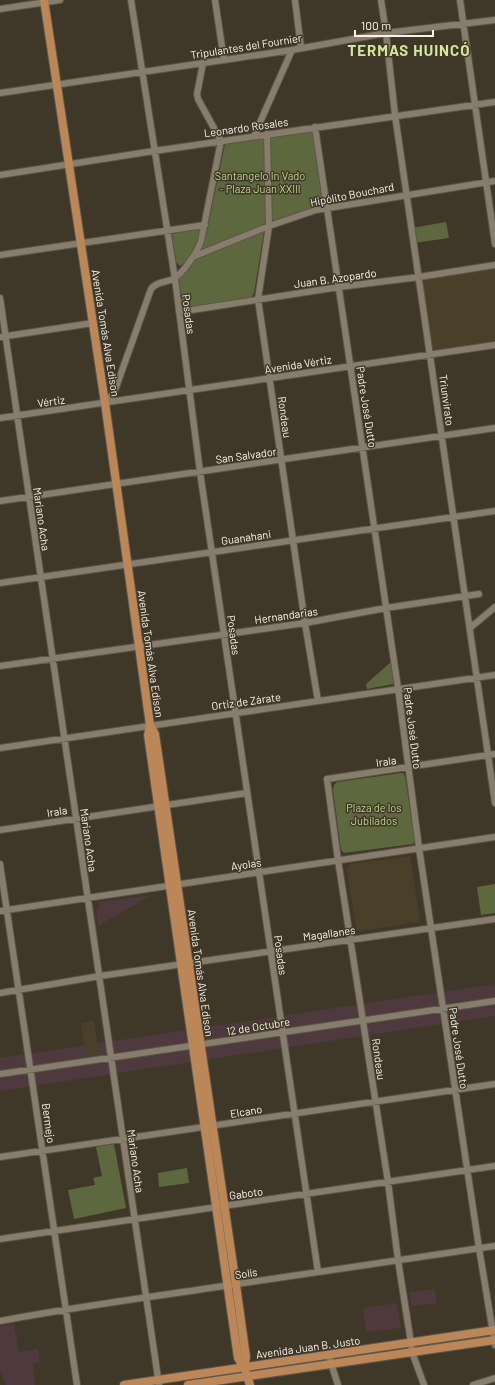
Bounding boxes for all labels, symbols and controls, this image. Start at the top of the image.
scale bar [355,12,433,38]
text: 100 m [361,18,391,32]
street label: Tripulantes del Fournier [189,31,303,61]
district label: TERMAS HUINCÓ [347,41,471,59]
street label: Leonardo Rosales [203,115,289,139]
park label: Santangelo In Vado - Plaza Juan XXIII [215,169,305,195]
street label: Hipólito Bouchard [309,179,395,209]
street label: Juan B. Azopardo [293,266,377,290]
street label: Avenida Tomás Alva Edison [90,269,122,397]
street label: Posadas [180,293,198,335]
street label: Avenida Vértiz [264,352,332,376]
street label: Padre José Dutto [354,365,380,449]
street label: Triunvirato [437,374,457,426]
street label: Vértiz [36,393,66,409]
street label: Rondeau [276,395,294,439]
street label: San Salvador [215,444,277,466]
street label: Mariano Acha [31,487,53,551]
street label: Guanahani [220,527,272,547]
street label: Avenida Tomás Alva Edison [136,590,166,719]
street label: Hernandarias [253,604,319,626]
street label: Posadas [225,614,243,656]
street label: Padre José Dutto [402,686,424,770]
street label: Ortiz de Zárate [210,690,282,712]
street label: Irala [375,753,397,769]
park label: Plaza de los Jubilados [346,801,402,827]
street label: Irala [46,803,68,819]
street label: Mariano Acha [78,808,100,872]
street label: Ayolas [230,855,262,873]
street label: Avenida Tomás Alva Edison [186,909,216,1038]
street label: Magallanes [302,923,356,943]
street label: Posadas [272,934,290,976]
street label: Padre José Dutto [447,1006,471,1090]
street label: 12 de Octubre [225,1015,291,1037]
street label: Rondeau [370,1037,388,1081]
street label: Bermejo [40,1102,58,1144]
street label: Elcano [229,1102,263,1120]
street label: Mariano Acha [125,1129,147,1193]
street label: Gaboto [228,1184,264,1202]
street label: Solís [234,1265,258,1281]
street label: Avenida Juan B. Justo [255,1333,361,1361]

